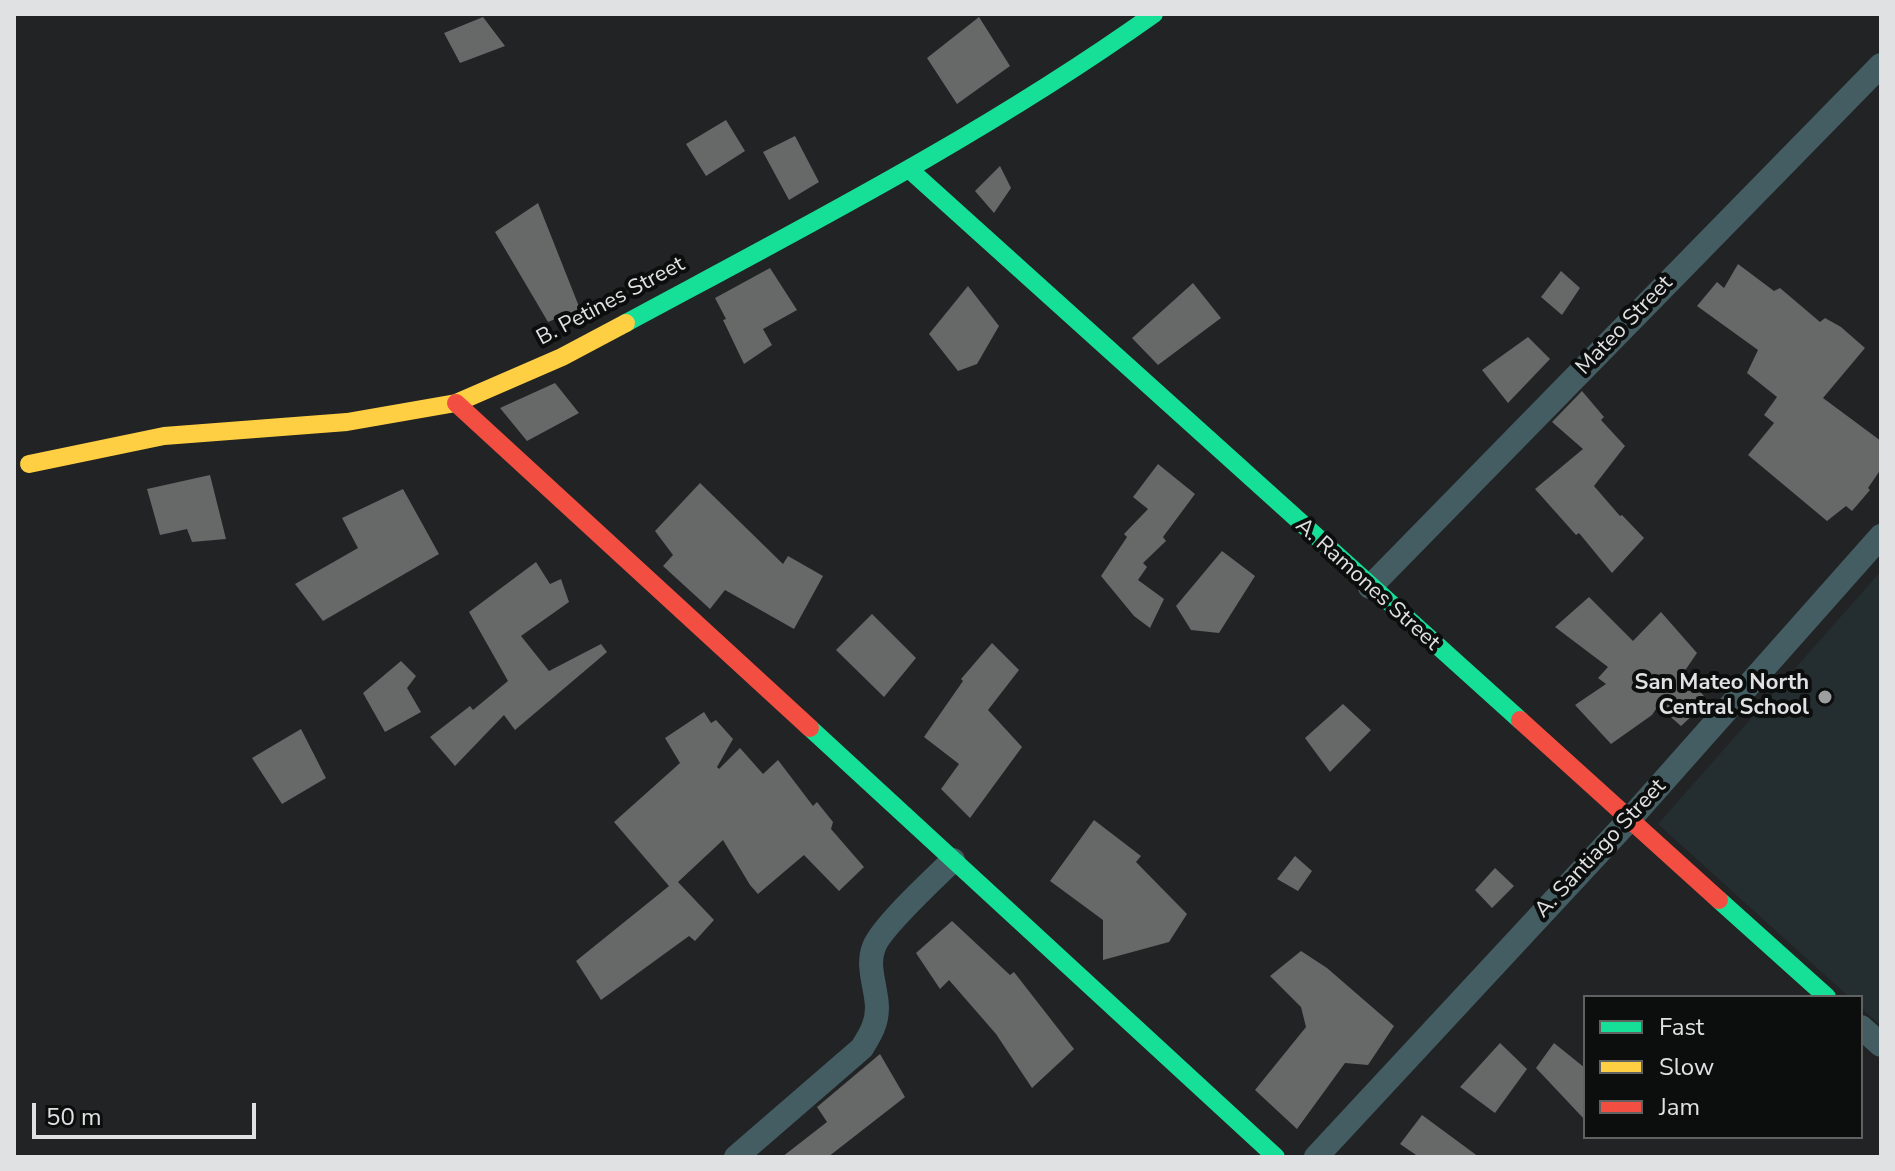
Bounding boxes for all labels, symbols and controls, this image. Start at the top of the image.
street label: B. Petines Street [533,252,689,352]
street label: Mateo Street [1571,271,1679,381]
street label: A. Ramones Street [1289,513,1445,657]
place label: San Mateo North Central School [1635,671,1809,722]
marker: San Mateo North Central School [1816,688,1834,706]
street label: A. Santiago Street [1530,774,1672,924]
legend [1583,995,1863,1139]
text: Fast [1659,1011,1704,1043]
text: Slow [1659,1051,1714,1083]
scale bar [36,1087,260,1137]
text: Jam [1659,1091,1700,1123]
text: 50 m [46,1101,102,1133]

